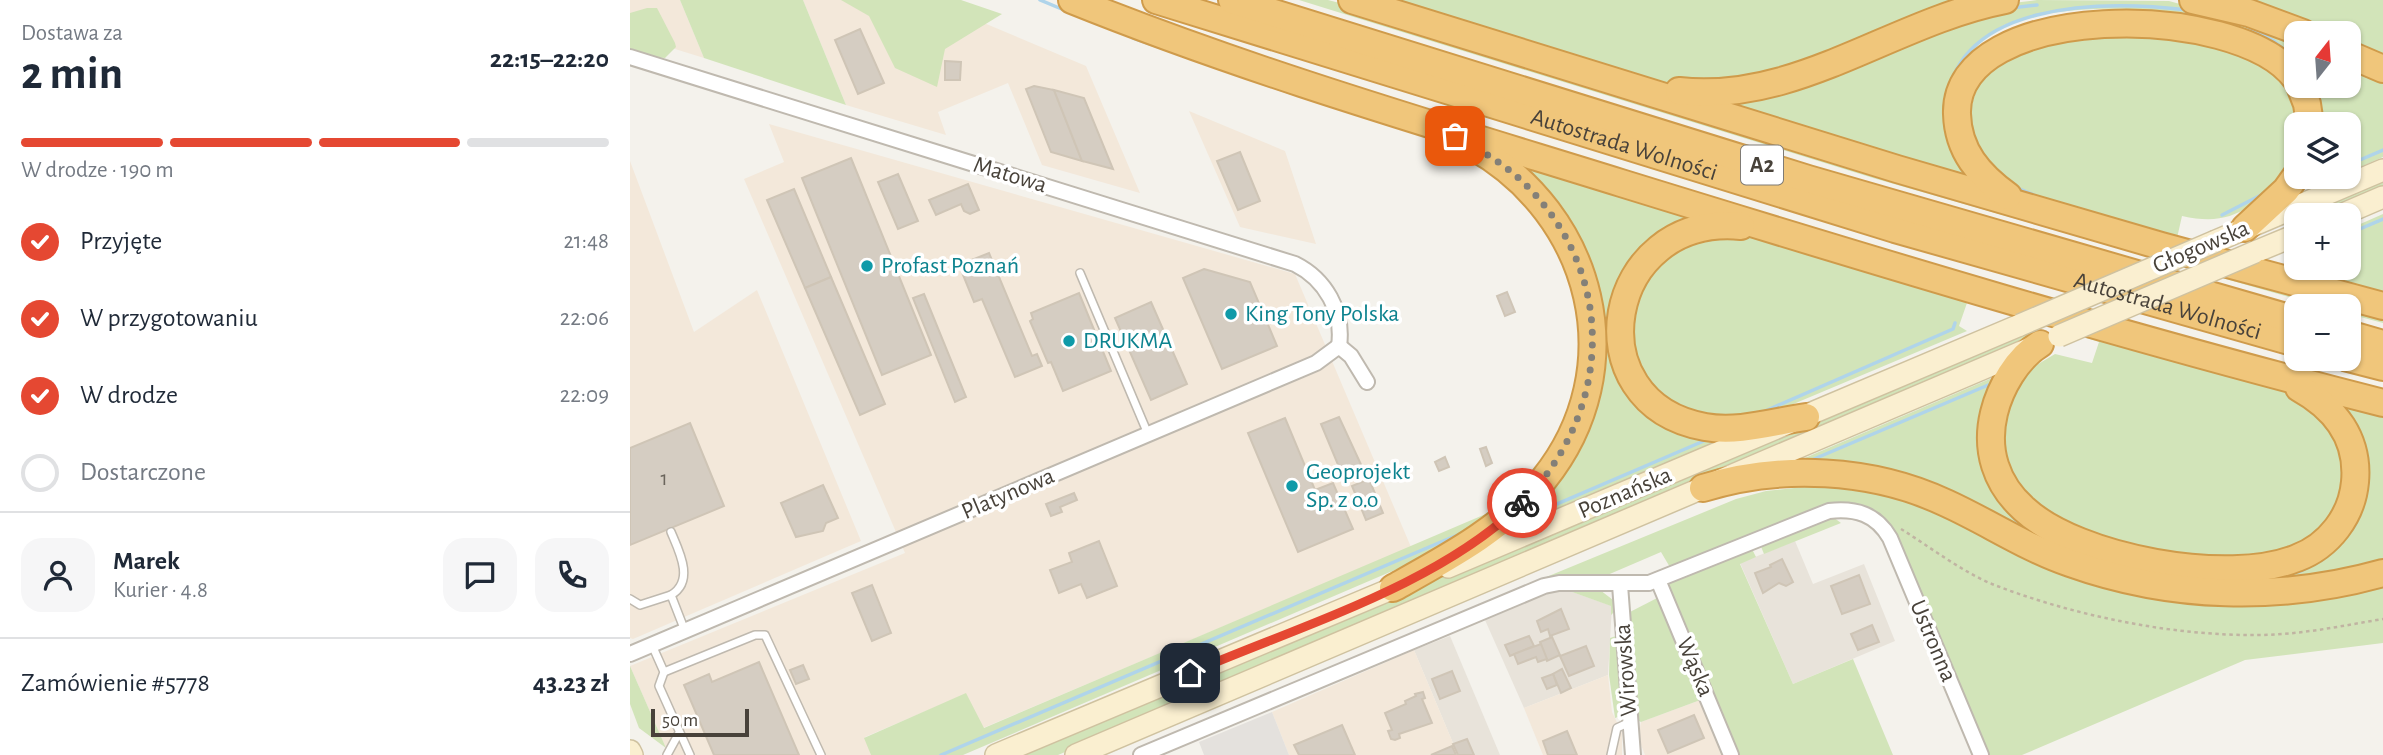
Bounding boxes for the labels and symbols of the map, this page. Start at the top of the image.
north arrow [2284,21,2361,98]
street label: Autostrada Wolności [1528,105,1720,185]
pin [1425,106,1485,166]
road number: A2 [1741,146,1783,184]
street label: Matowa [970,152,1050,198]
street label: Głogowska [2149,216,2253,278]
place label: Profast Poznań [881,254,1019,278]
marker: Profast Poznań [859,258,875,274]
street label: Autostrada Wolności [2071,268,2264,345]
place label: King Tony Polska [1245,302,1399,326]
marker: King Tony Polska [1223,306,1239,322]
place label: DRUKMA [1083,329,1172,353]
marker: DRUKMA [1061,333,1077,349]
place label: Geoprojekt Sp. z o.o [1306,460,1411,512]
street label: Poznańska [1575,463,1675,523]
street label: Platynowa [958,464,1058,524]
house number: 1 [660,468,668,489]
courier [1487,468,1557,538]
marker: Geoprojekt Sp. z o.o [1284,478,1300,494]
street label: Ustronna [1905,597,1961,685]
street label: Wirowska [1611,623,1641,717]
street label: Wąska [1672,634,1718,700]
pin [1160,643,1220,703]
scale bar [651,706,749,738]

